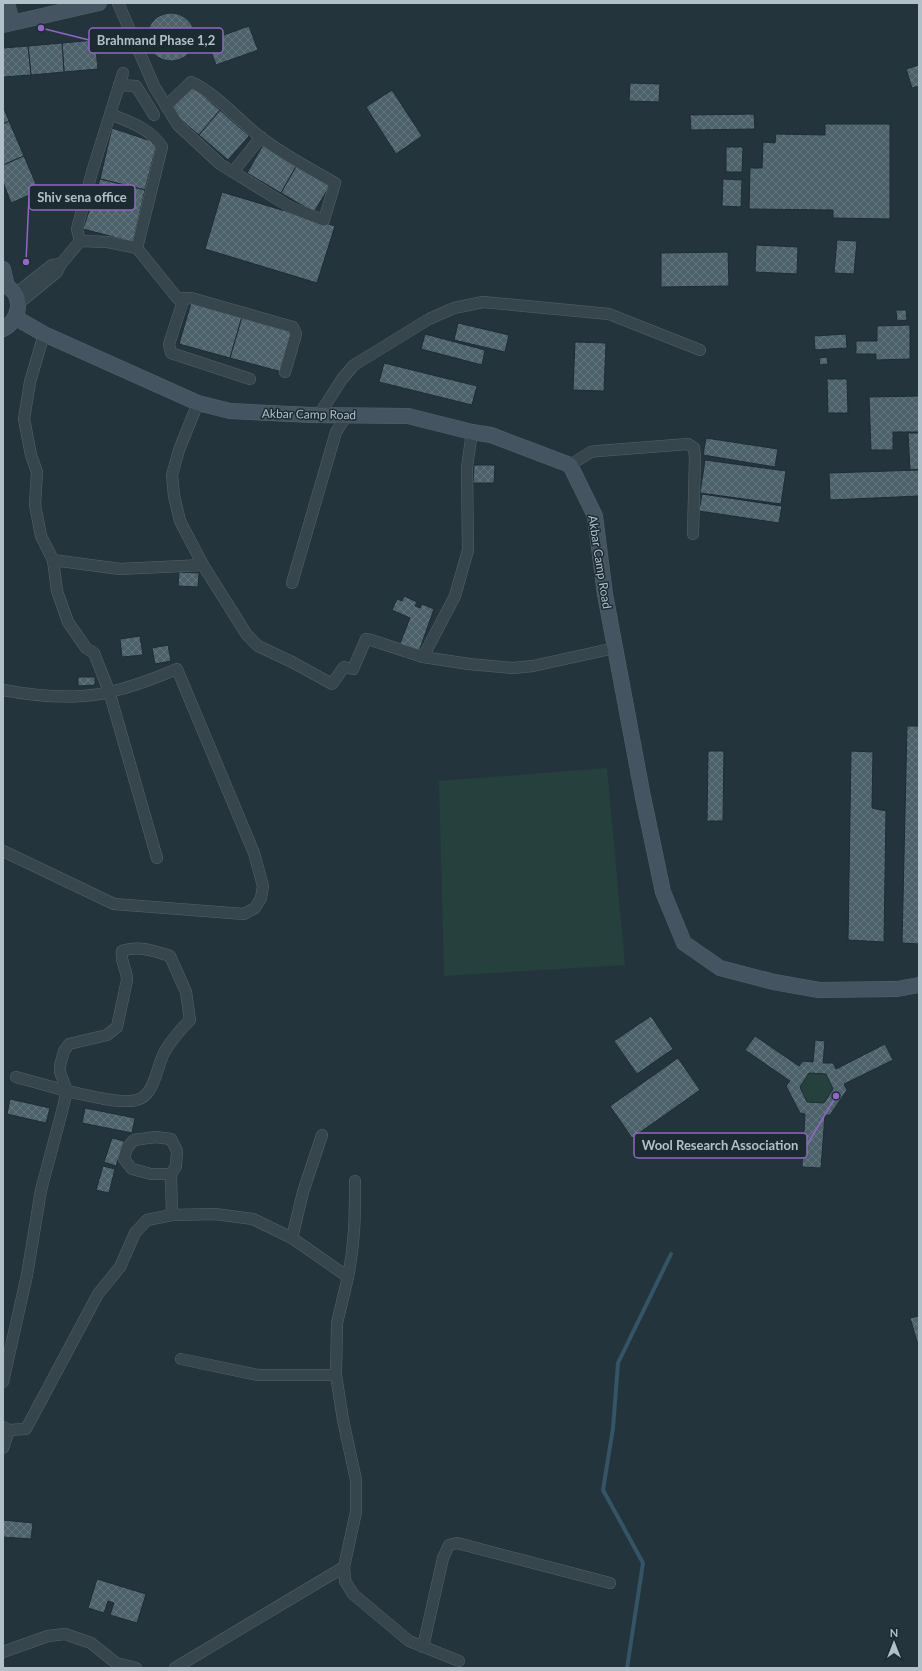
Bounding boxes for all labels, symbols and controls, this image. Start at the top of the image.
callout: Brahmand Phase 1,2 [89,28,223,53]
text: Brahmand Phase 1,2 [97,32,215,48]
callout: Shiv sena office [29,185,135,210]
text: Shiv sena office [37,189,127,205]
street label: Akbar Camp Road [262,406,356,422]
street label: Akbar Camp Road [585,514,615,610]
callout: Wool Research Association [634,1133,807,1158]
text: Wool Research Association [642,1137,798,1153]
north arrow [874,1623,914,1663]
text: N [890,1626,898,1639]

